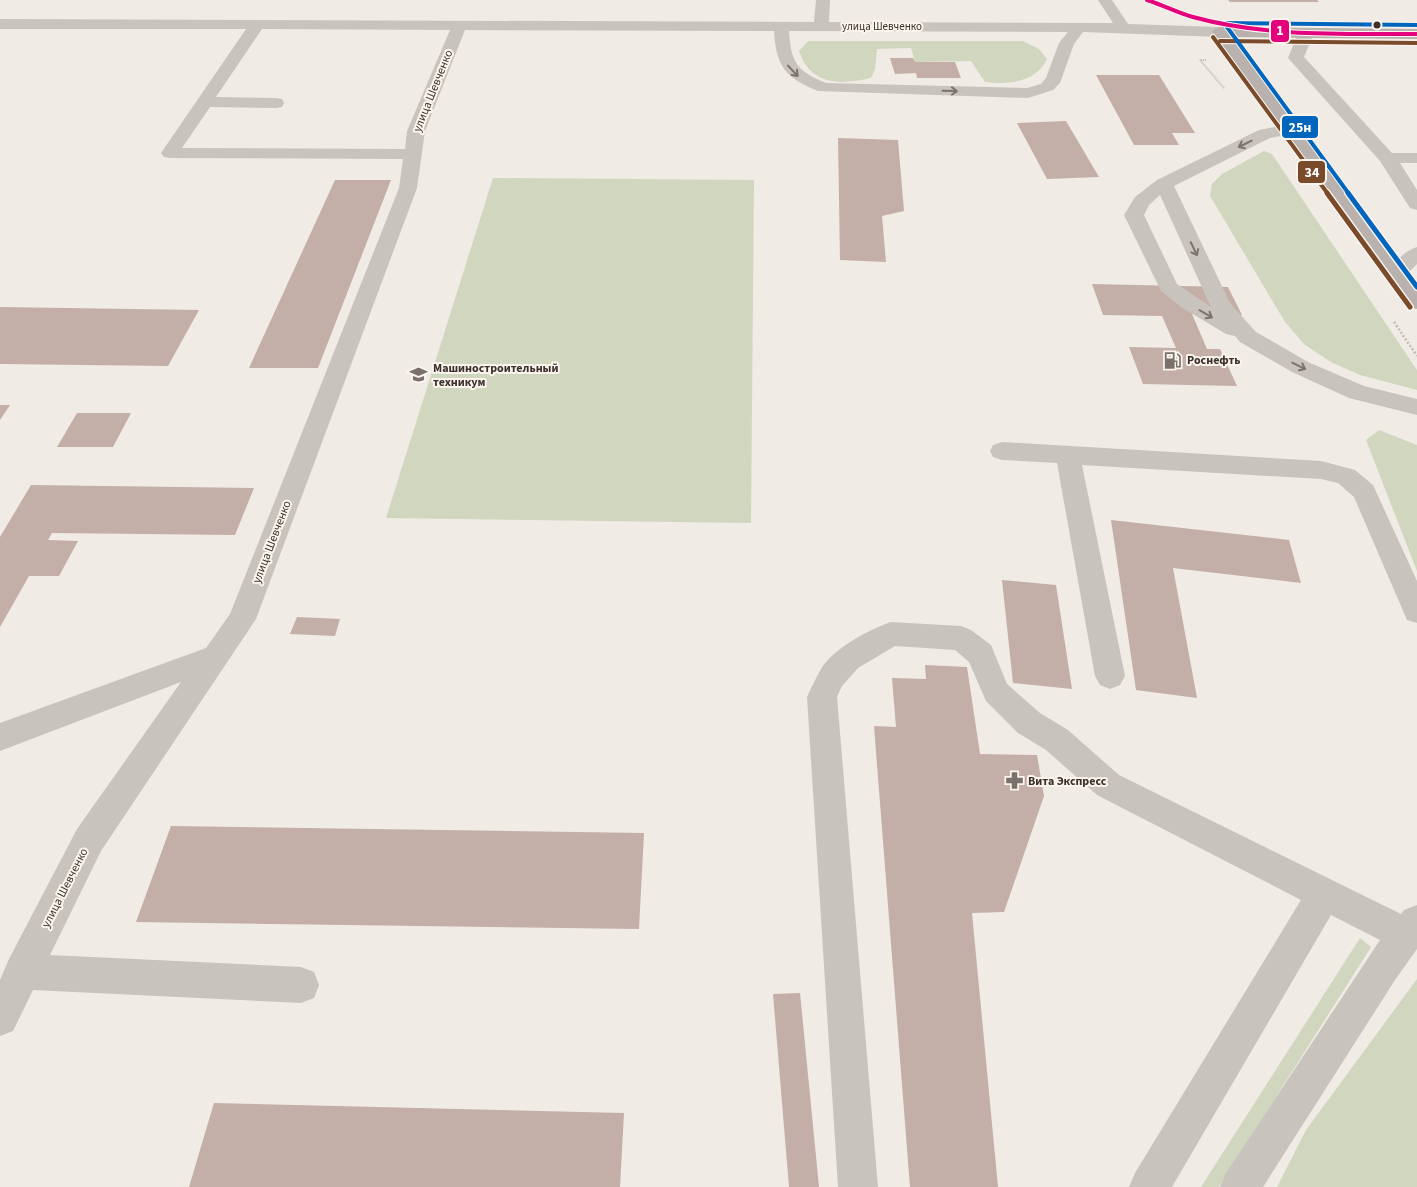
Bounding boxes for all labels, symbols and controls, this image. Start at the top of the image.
street label: улица Шевченко [842,19,922,34]
line badge: 1 [1270,19,1290,43]
unlabelled marker [1372,20,1382,30]
text: 1 [1276,21,1284,41]
street label: улица Шевченко [409,47,457,135]
one-way arrow [787,65,799,77]
one-way arrow [942,86,958,96]
line badge: 25н [1281,115,1319,139]
text: 25н [1289,118,1311,138]
one-way arrow [1238,140,1253,149]
line badge: 34 [1297,160,1326,184]
text: 34 [1305,163,1320,183]
one-way arrow [1190,241,1200,256]
one-way arrow [1199,309,1213,319]
fuel station icon: Роснефть [1163,350,1183,370]
place label: Роснефть [1187,352,1241,369]
place label: Машиностроительный техникум [433,360,558,391]
one-way arrow [1291,362,1306,371]
school or university icon: Машиностроительный техникум [409,365,429,385]
street label: улица Шевченко [248,498,296,586]
pharmacy icon: Вита Экспресс [1004,771,1024,791]
place label: Вита Экспресс [1028,773,1107,790]
street label: улица Шевченко [38,845,92,931]

